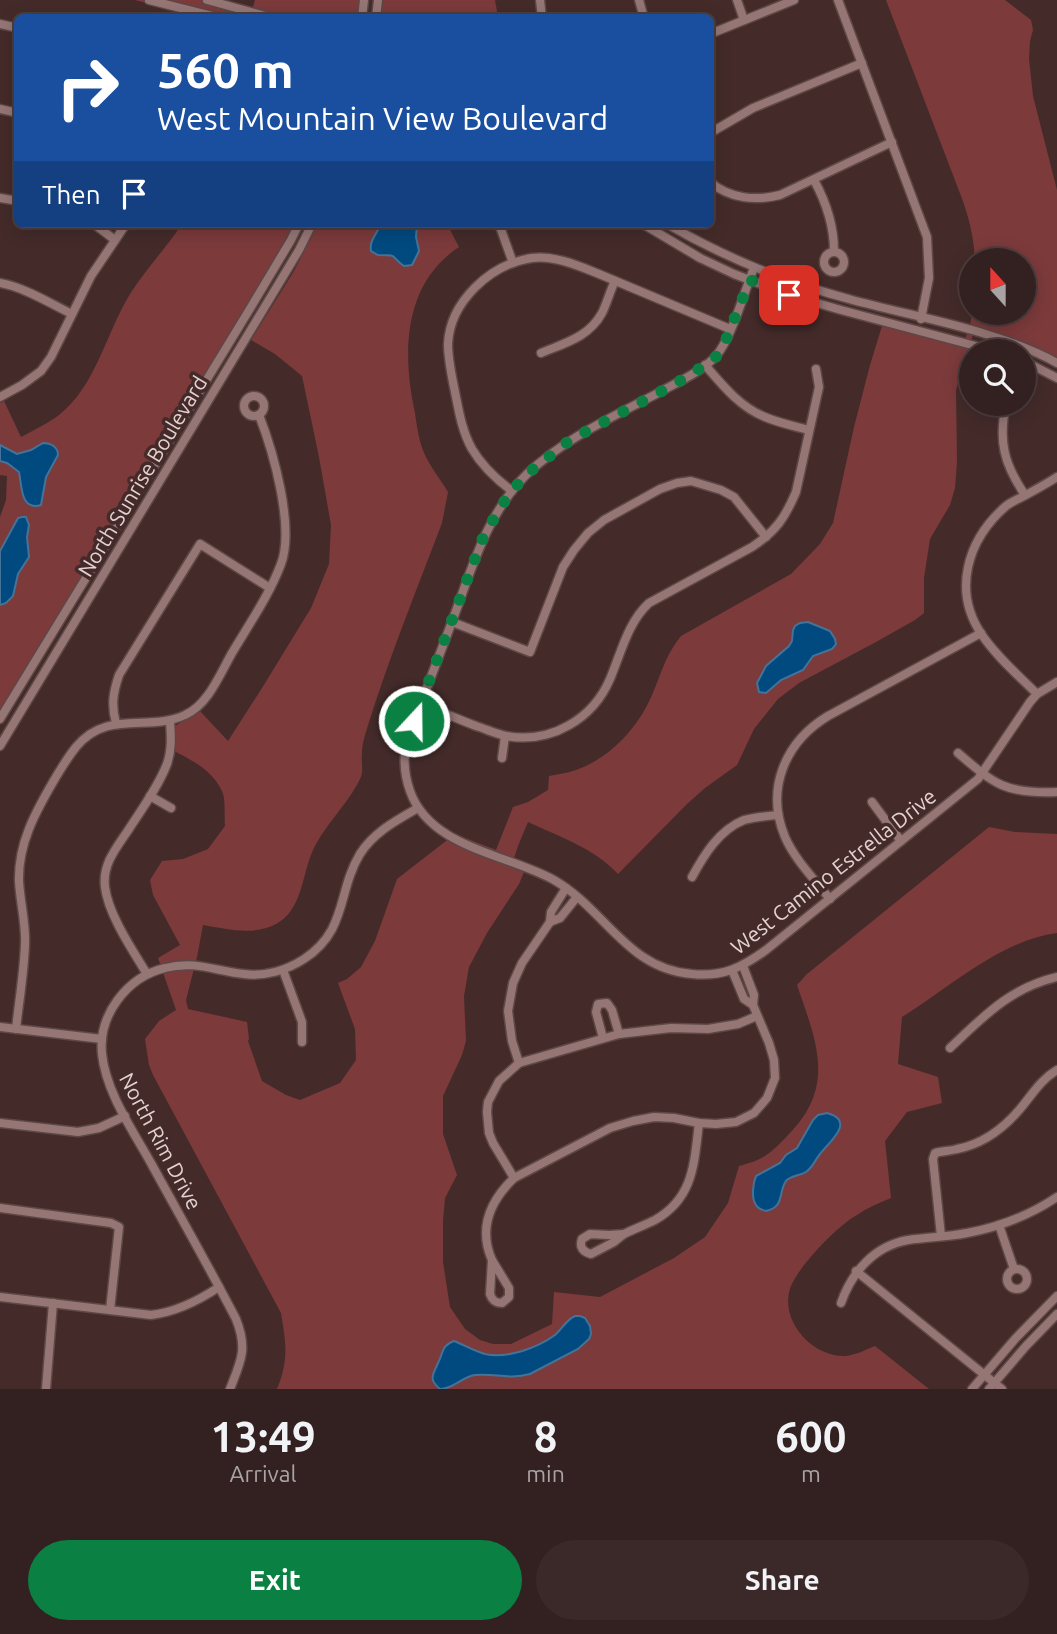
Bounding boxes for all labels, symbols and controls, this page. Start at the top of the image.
icon: right [42,42,133,133]
text: 560 m [157,42,294,97]
text: West Mountain View Boulevard [157,100,608,136]
icon: arrive [115,175,153,213]
text: Then [42,180,101,209]
north arrow [959,248,1036,326]
map controls [959,248,1036,416]
pin [759,265,819,325]
icon: arrive [770,276,808,314]
button: search [959,339,1036,416]
street label: North Sunrise Boulevard [73,371,211,581]
position arrow [377,684,451,758]
street label: West Camino Estrella Drive [726,783,940,959]
street label: North Rim Drive [115,1069,207,1213]
text: 13:49 [211,1413,316,1460]
text: 8 [534,1413,557,1460]
text: 600 [775,1413,846,1460]
text: Arrival [230,1461,297,1486]
text: min [526,1461,565,1486]
text: m [801,1461,821,1486]
button: Exit [28,1540,522,1620]
button: Share [536,1540,1029,1620]

